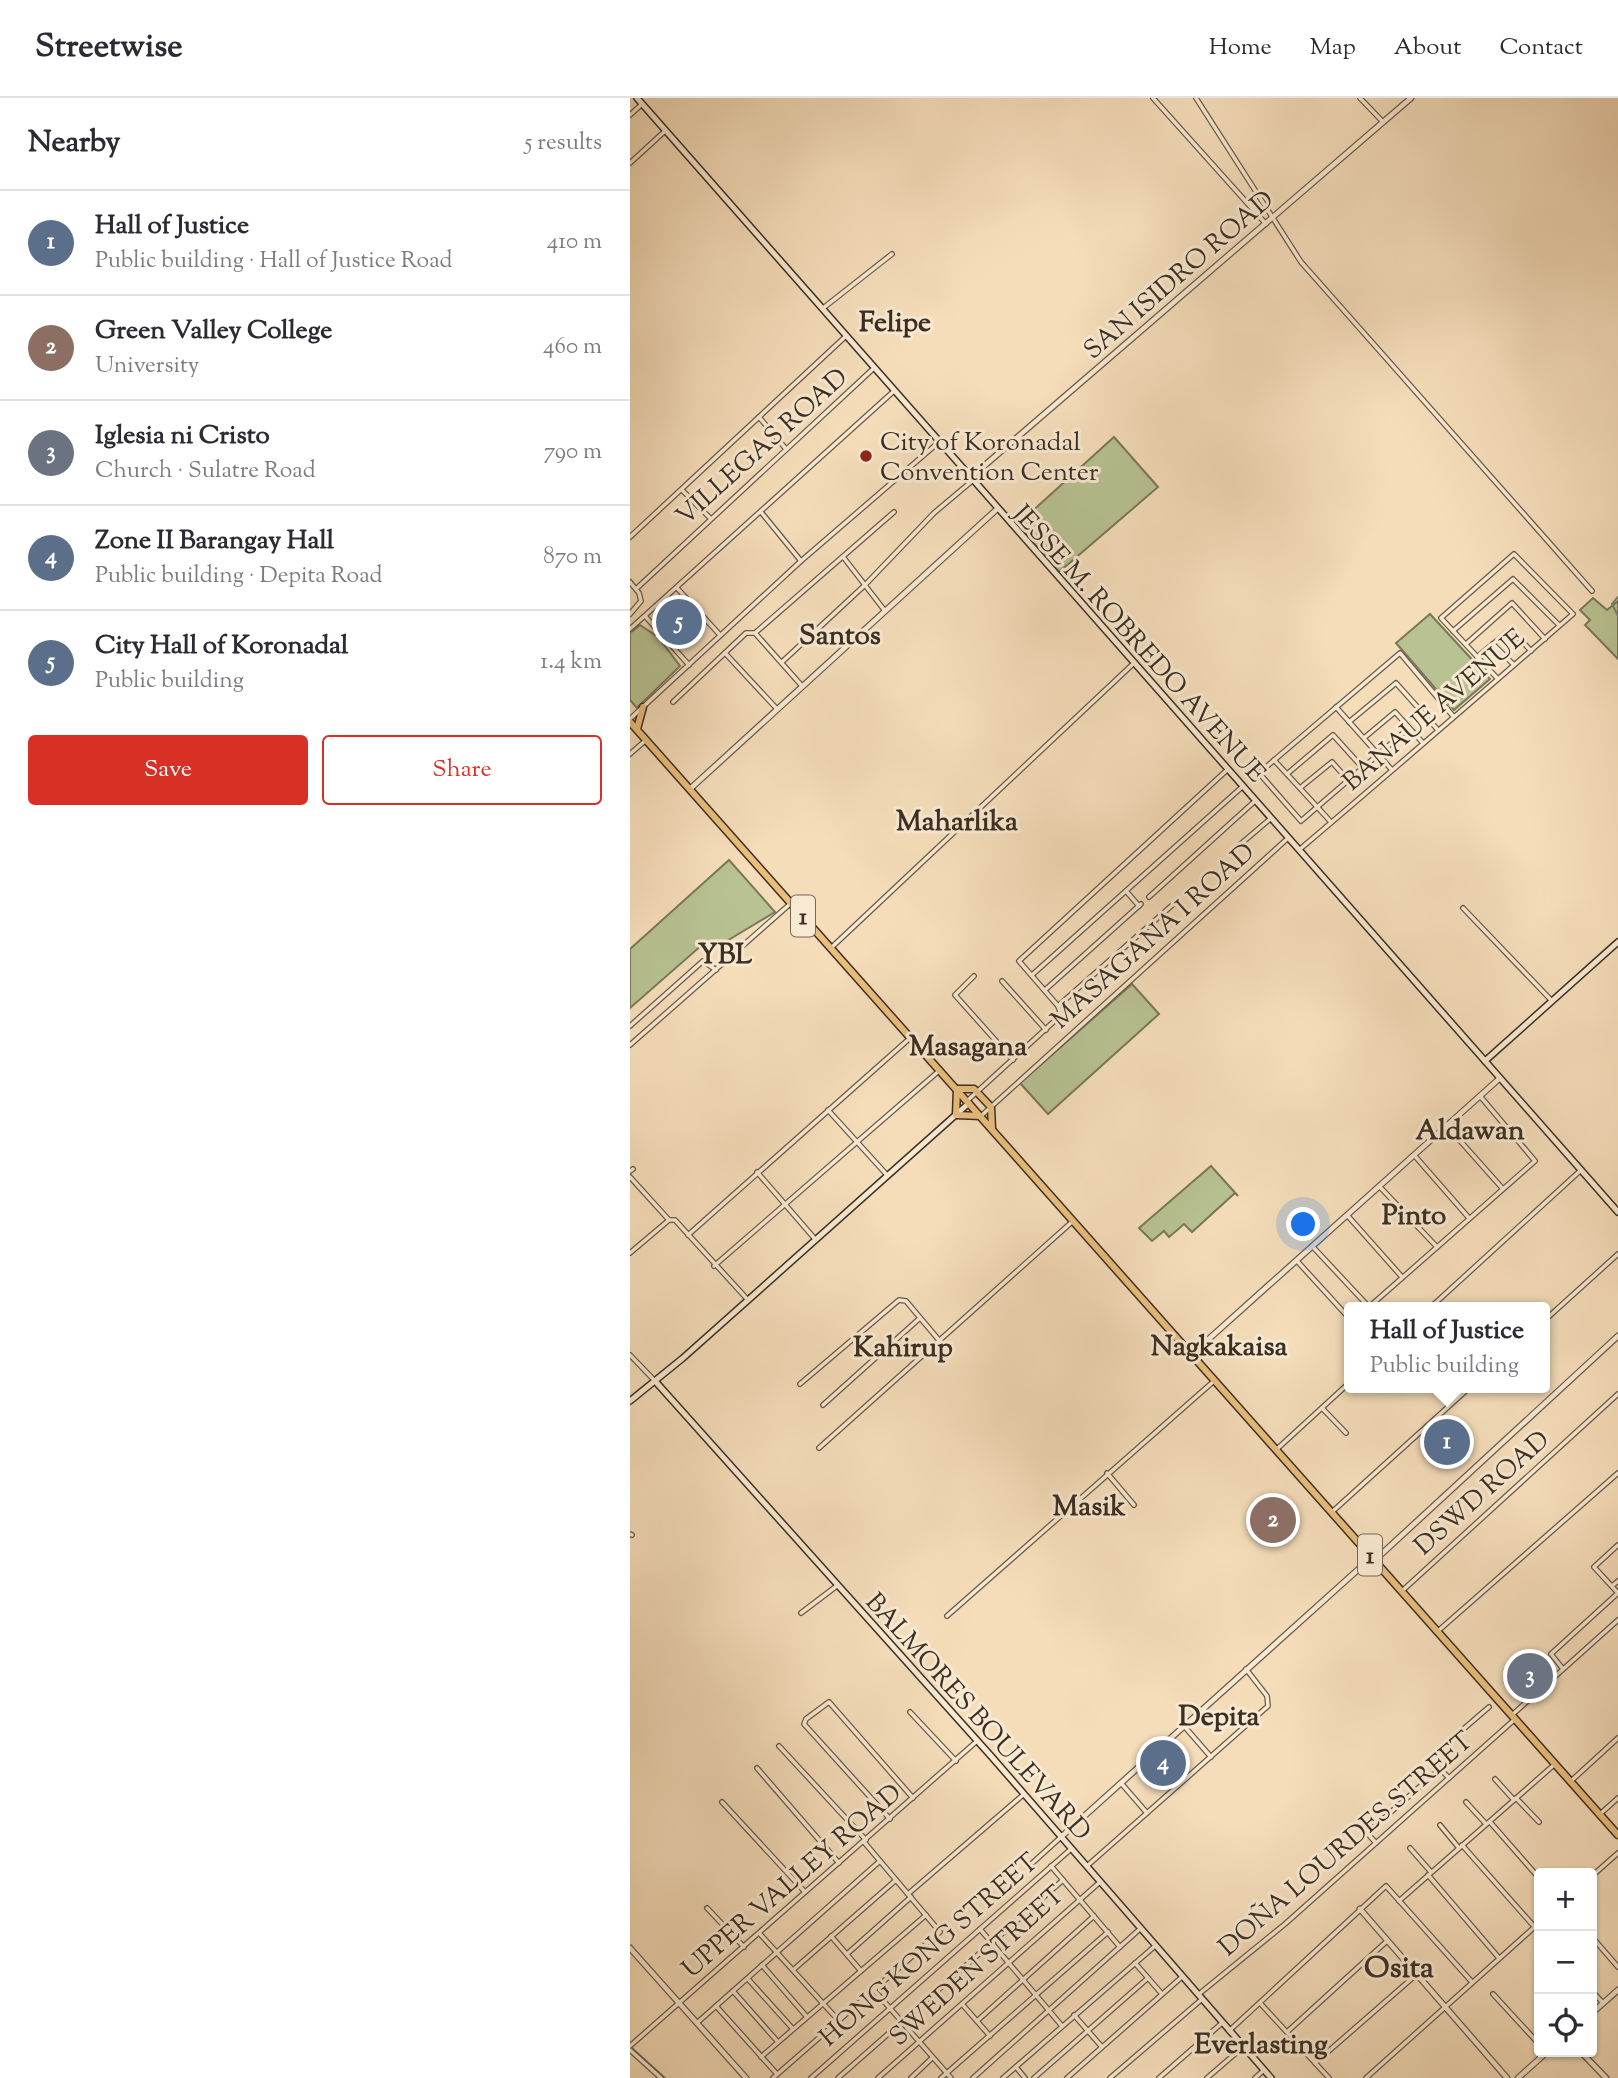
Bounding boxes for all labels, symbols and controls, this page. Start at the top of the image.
text: Streetwise [35,24,183,72]
text: Home [1209,31,1272,65]
text: Map [1310,31,1356,65]
text: About [1394,31,1461,65]
text: Contact [1499,31,1583,65]
text: Nearby [28,122,120,165]
text: 5 results [525,127,602,160]
street label: SAN ISIDRO ROAD [1076,183,1283,369]
text: Hall of Justice [95,208,249,245]
text: 1 [47,226,55,259]
text: 410 m [547,226,602,259]
text: Public building · Hall of Justice Road [95,245,452,278]
district label: Felipe [859,304,931,344]
text: Green Valley College [95,313,332,350]
text: 2 [46,331,56,364]
text: 460 m [543,331,602,364]
text: University [95,350,199,383]
street label: VILLEGAS ROAD [669,360,857,535]
text: Iglesia ni Cristo [95,418,270,455]
place label: City of Koronadal Convention Center [880,425,1099,492]
text: 3 [46,436,56,469]
text: 790 m [544,436,602,469]
marker: City of Koronadal Convention Center [858,448,874,464]
text: Church · Sulatre Road [95,455,316,488]
street label: JESSE M. ROBREDO AVENUE [1002,496,1273,792]
text: Zone II Barangay Hall [95,523,334,560]
text: 4 [45,541,57,574]
text: 870 m [543,541,602,574]
text: Public building · Depita Road [95,560,382,593]
pin: 5 [656,596,702,648]
district label: Santos [799,617,881,657]
street label: BANAUE AVENUE [1335,621,1534,801]
text: City Hall of Koronadal [95,628,348,665]
text: 5 [47,646,55,679]
text: 1.4 km [540,646,602,679]
text: Public building [95,665,244,698]
button: Save [28,735,308,805]
button: Share [322,735,602,805]
district label: Maharlika [896,803,1018,843]
street label: MASAGANA I ROAD [1043,835,1264,1039]
road number: 1 [791,896,815,936]
district label: YBL [698,936,752,976]
district label: Masagana [909,1028,1027,1068]
district label: Aldawan [1415,1112,1525,1152]
district label: Pinto [1382,1197,1446,1237]
your location [1286,1207,1320,1241]
popup [1344,1302,1550,1393]
text: Hall of Justice [1370,1313,1524,1350]
district label: Nagkakaisa [1151,1328,1287,1368]
district label: Kahirup [853,1329,953,1369]
text: Public building [1370,1350,1519,1383]
pin: 1 [1424,1416,1470,1468]
street label: DSWD ROAD [1407,1423,1559,1565]
district label: Masik [1053,1488,1126,1528]
pin: 2 [1250,1494,1296,1546]
road number: 1 [1358,1534,1382,1576]
street label: BALMORES BOULEVARD [856,1586,1099,1850]
pin: 3 [1507,1650,1553,1702]
district label: Depita [1179,1698,1259,1738]
street label: DOÑA LOURDES STREET [1211,1724,1482,1966]
pin: 4 [1140,1737,1186,1789]
street label: UPPER VALLEY ROAD [675,1776,911,1988]
street label: HONG KONG STREET [812,1845,1047,2056]
map controls [1534,1868,1597,2057]
button: + [1534,1868,1597,1931]
street label: SWEDEN STREET [882,1878,1073,2056]
button: − [1534,1931,1597,1994]
district label: Osita [1364,1948,1434,1991]
button: locate [1534,1994,1597,2057]
district label: Everlasting [1194,2026,1328,2066]

